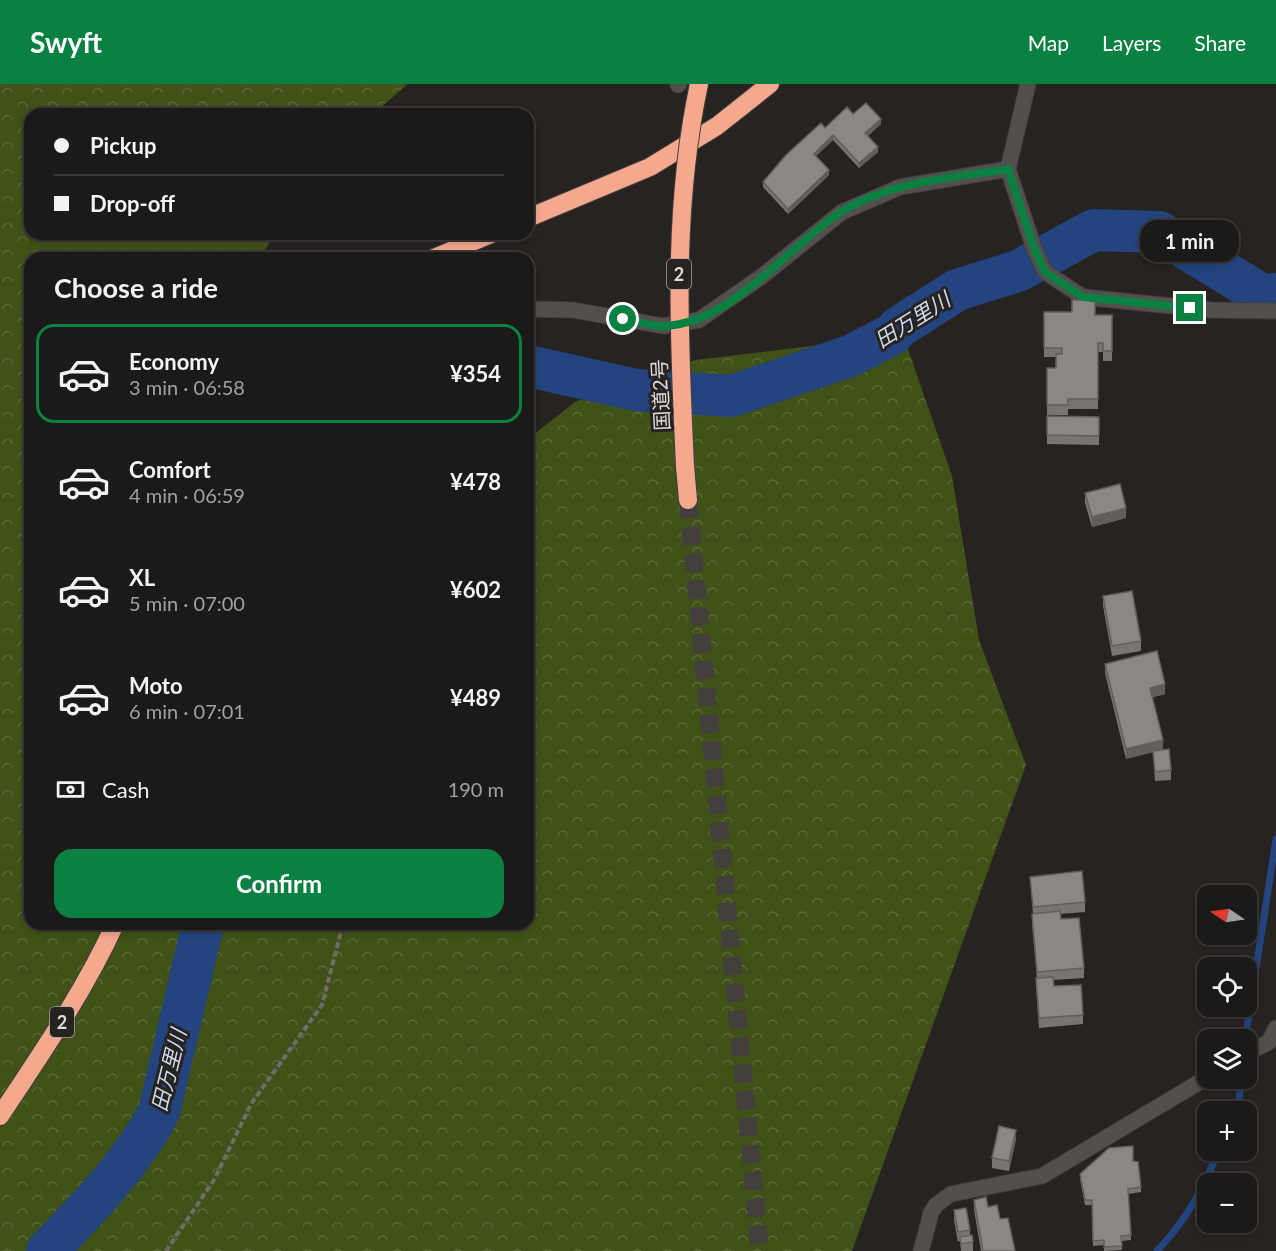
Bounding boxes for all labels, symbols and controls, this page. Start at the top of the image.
text: Swyft [30,25,102,59]
text: Map [1028,30,1069,55]
text: Layers [1102,30,1161,55]
text: Share [1194,30,1246,55]
text: Pickup [90,132,156,159]
text: Drop-off [90,190,175,217]
callout: 1 min [1140,221,1240,263]
text: 1 min [1165,229,1214,253]
road number: 2 [667,259,691,289]
text: Choose a ride [54,271,218,304]
water label: 田万里川 [870,285,956,352]
route end [1176,294,1203,321]
route start [609,305,636,332]
icon: car [57,347,111,401]
text: Economy [129,348,219,375]
street label: 国道2号 [646,359,674,431]
text: ¥354 [450,360,501,387]
text: 3 min · 06:58 [129,375,245,399]
icon: car [57,455,111,509]
text: Comfort [129,456,211,483]
text: ¥478 [450,468,501,495]
text: 4 min · 06:59 [129,483,245,507]
icon: car [57,563,111,617]
text: XL [129,564,155,591]
text: ¥602 [450,576,501,603]
text: 5 min · 07:00 [129,591,245,615]
icon: car [57,671,111,725]
text: Moto [129,672,183,699]
text: ¥489 [450,684,501,711]
text: 6 min · 07:01 [129,699,245,723]
icon: cash [54,773,87,806]
text: Cash [102,776,149,803]
text: 190 m [448,777,504,801]
button: Confirm [54,849,504,918]
north arrow [1197,885,1257,945]
map controls [1197,885,1257,1233]
button: locate [1197,957,1257,1017]
road number: 2 [50,1007,74,1037]
water label: 田万里川 [146,1024,191,1114]
button: layers [1197,1029,1257,1089]
button: + [1197,1101,1257,1161]
button: − [1197,1173,1257,1233]

